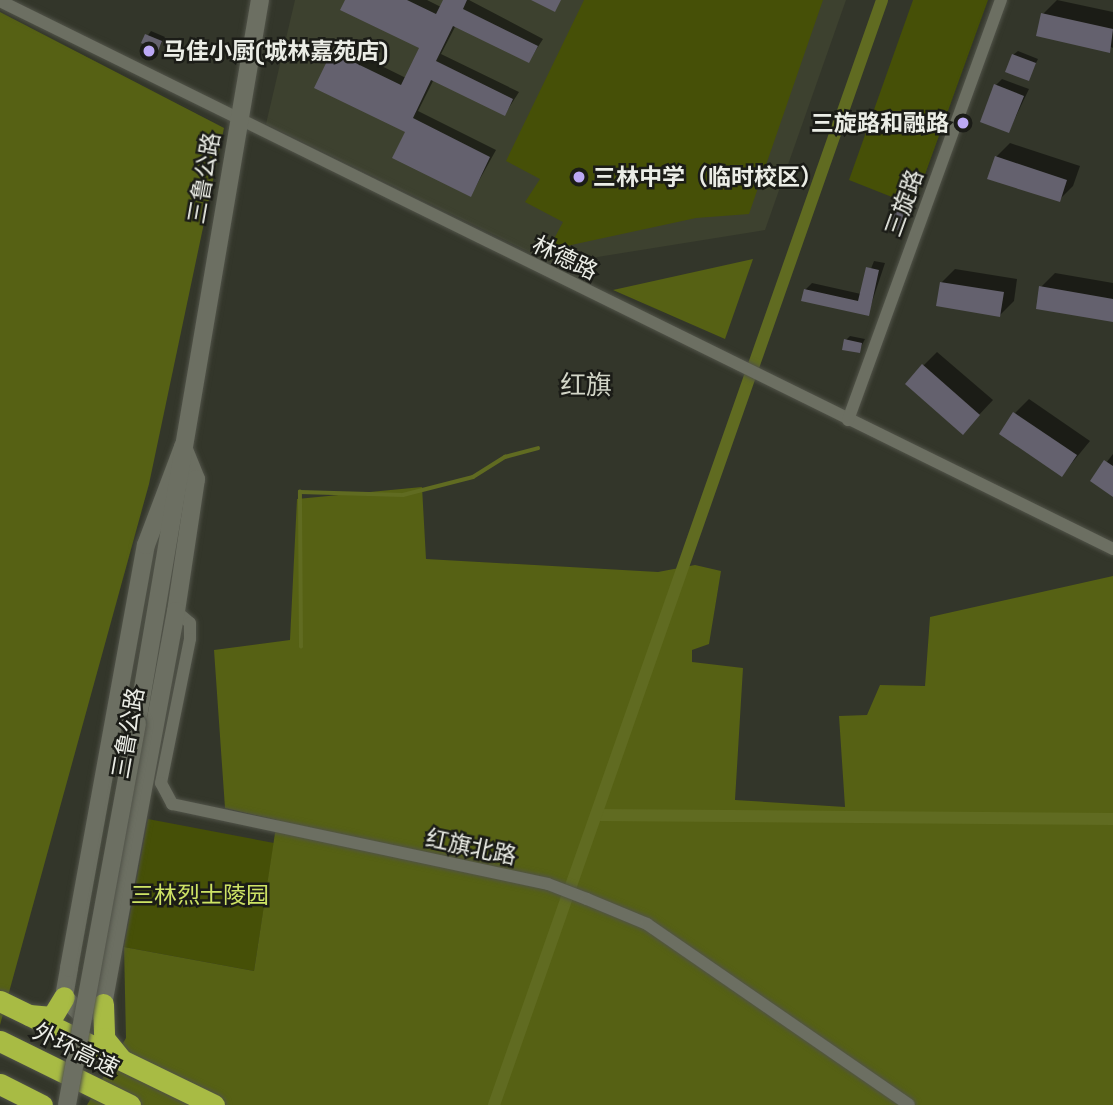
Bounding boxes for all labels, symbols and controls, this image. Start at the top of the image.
place label: 马佳小厨(城林嘉苑店) [163,37,388,65]
marker: 马佳小厨(城林嘉苑店) [141,43,157,59]
place label: 三旋路和融路 [811,109,949,137]
marker: 三旋路和融路 [955,115,971,131]
street label: 三鲁公路 [182,130,226,226]
place label: 三林中学（临时校区） [593,163,823,191]
street label: 三旋路 [879,166,929,240]
marker: 三林中学（临时校区） [571,169,587,185]
street label: 林德路 [528,230,602,286]
district label: 红旗 [560,370,612,402]
street label: 三鲁公路 [106,685,150,781]
street label: 红旗北路 [423,824,519,870]
park label: 三林烈士陵园 [131,881,269,909]
street label: 外环高速 [29,1017,123,1083]

